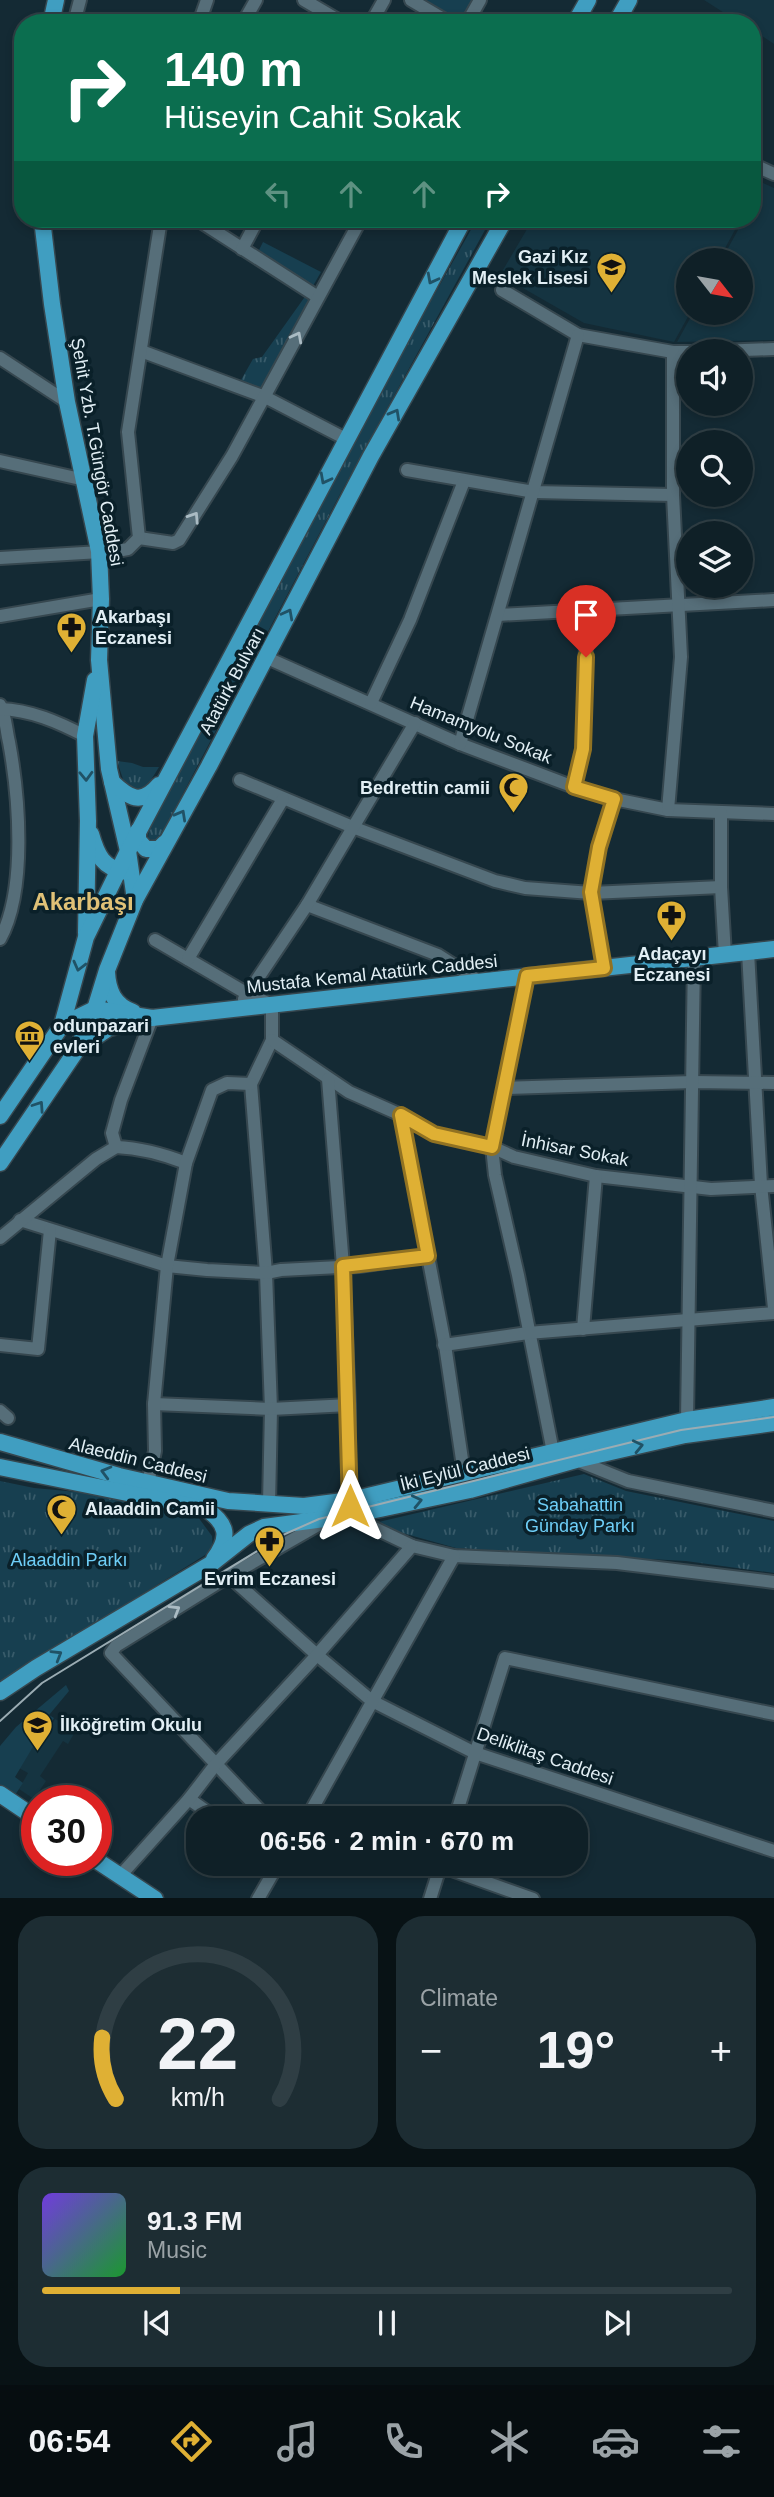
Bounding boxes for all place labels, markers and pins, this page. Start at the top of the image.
place label: Gazi Kız Meslek Lisesi [472,247,588,288]
school or university icon: Gazi Kız Meslek Lisesi [594,250,628,294]
pin [556,585,616,657]
place label: Akarbaşı Eczanesi [95,607,172,648]
pharmacy icon: Akarbaşı Eczanesi [55,610,89,654]
mosque icon: Bedrettin camii [496,771,530,815]
place label: Bedrettin camii [360,778,490,798]
pharmacy icon: Adaçayı Eczanesi [655,899,689,943]
place label: Adaçayı Eczanesi [633,944,711,985]
place label: odunpazari evleri [53,1016,149,1057]
museum icon: odunpazari evleri [13,1019,47,1063]
mosque icon: Alaaddin Camii [45,1492,79,1536]
place label: Alaaddin Camii [85,1499,215,1519]
pharmacy icon: Evrim Eczanesi [253,1524,287,1568]
place label: Evrim Eczanesi [204,1569,336,1589]
school or university icon: İlköğretim Okulu [20,1708,54,1752]
place label: İlköğretim Okulu [60,1715,202,1735]

